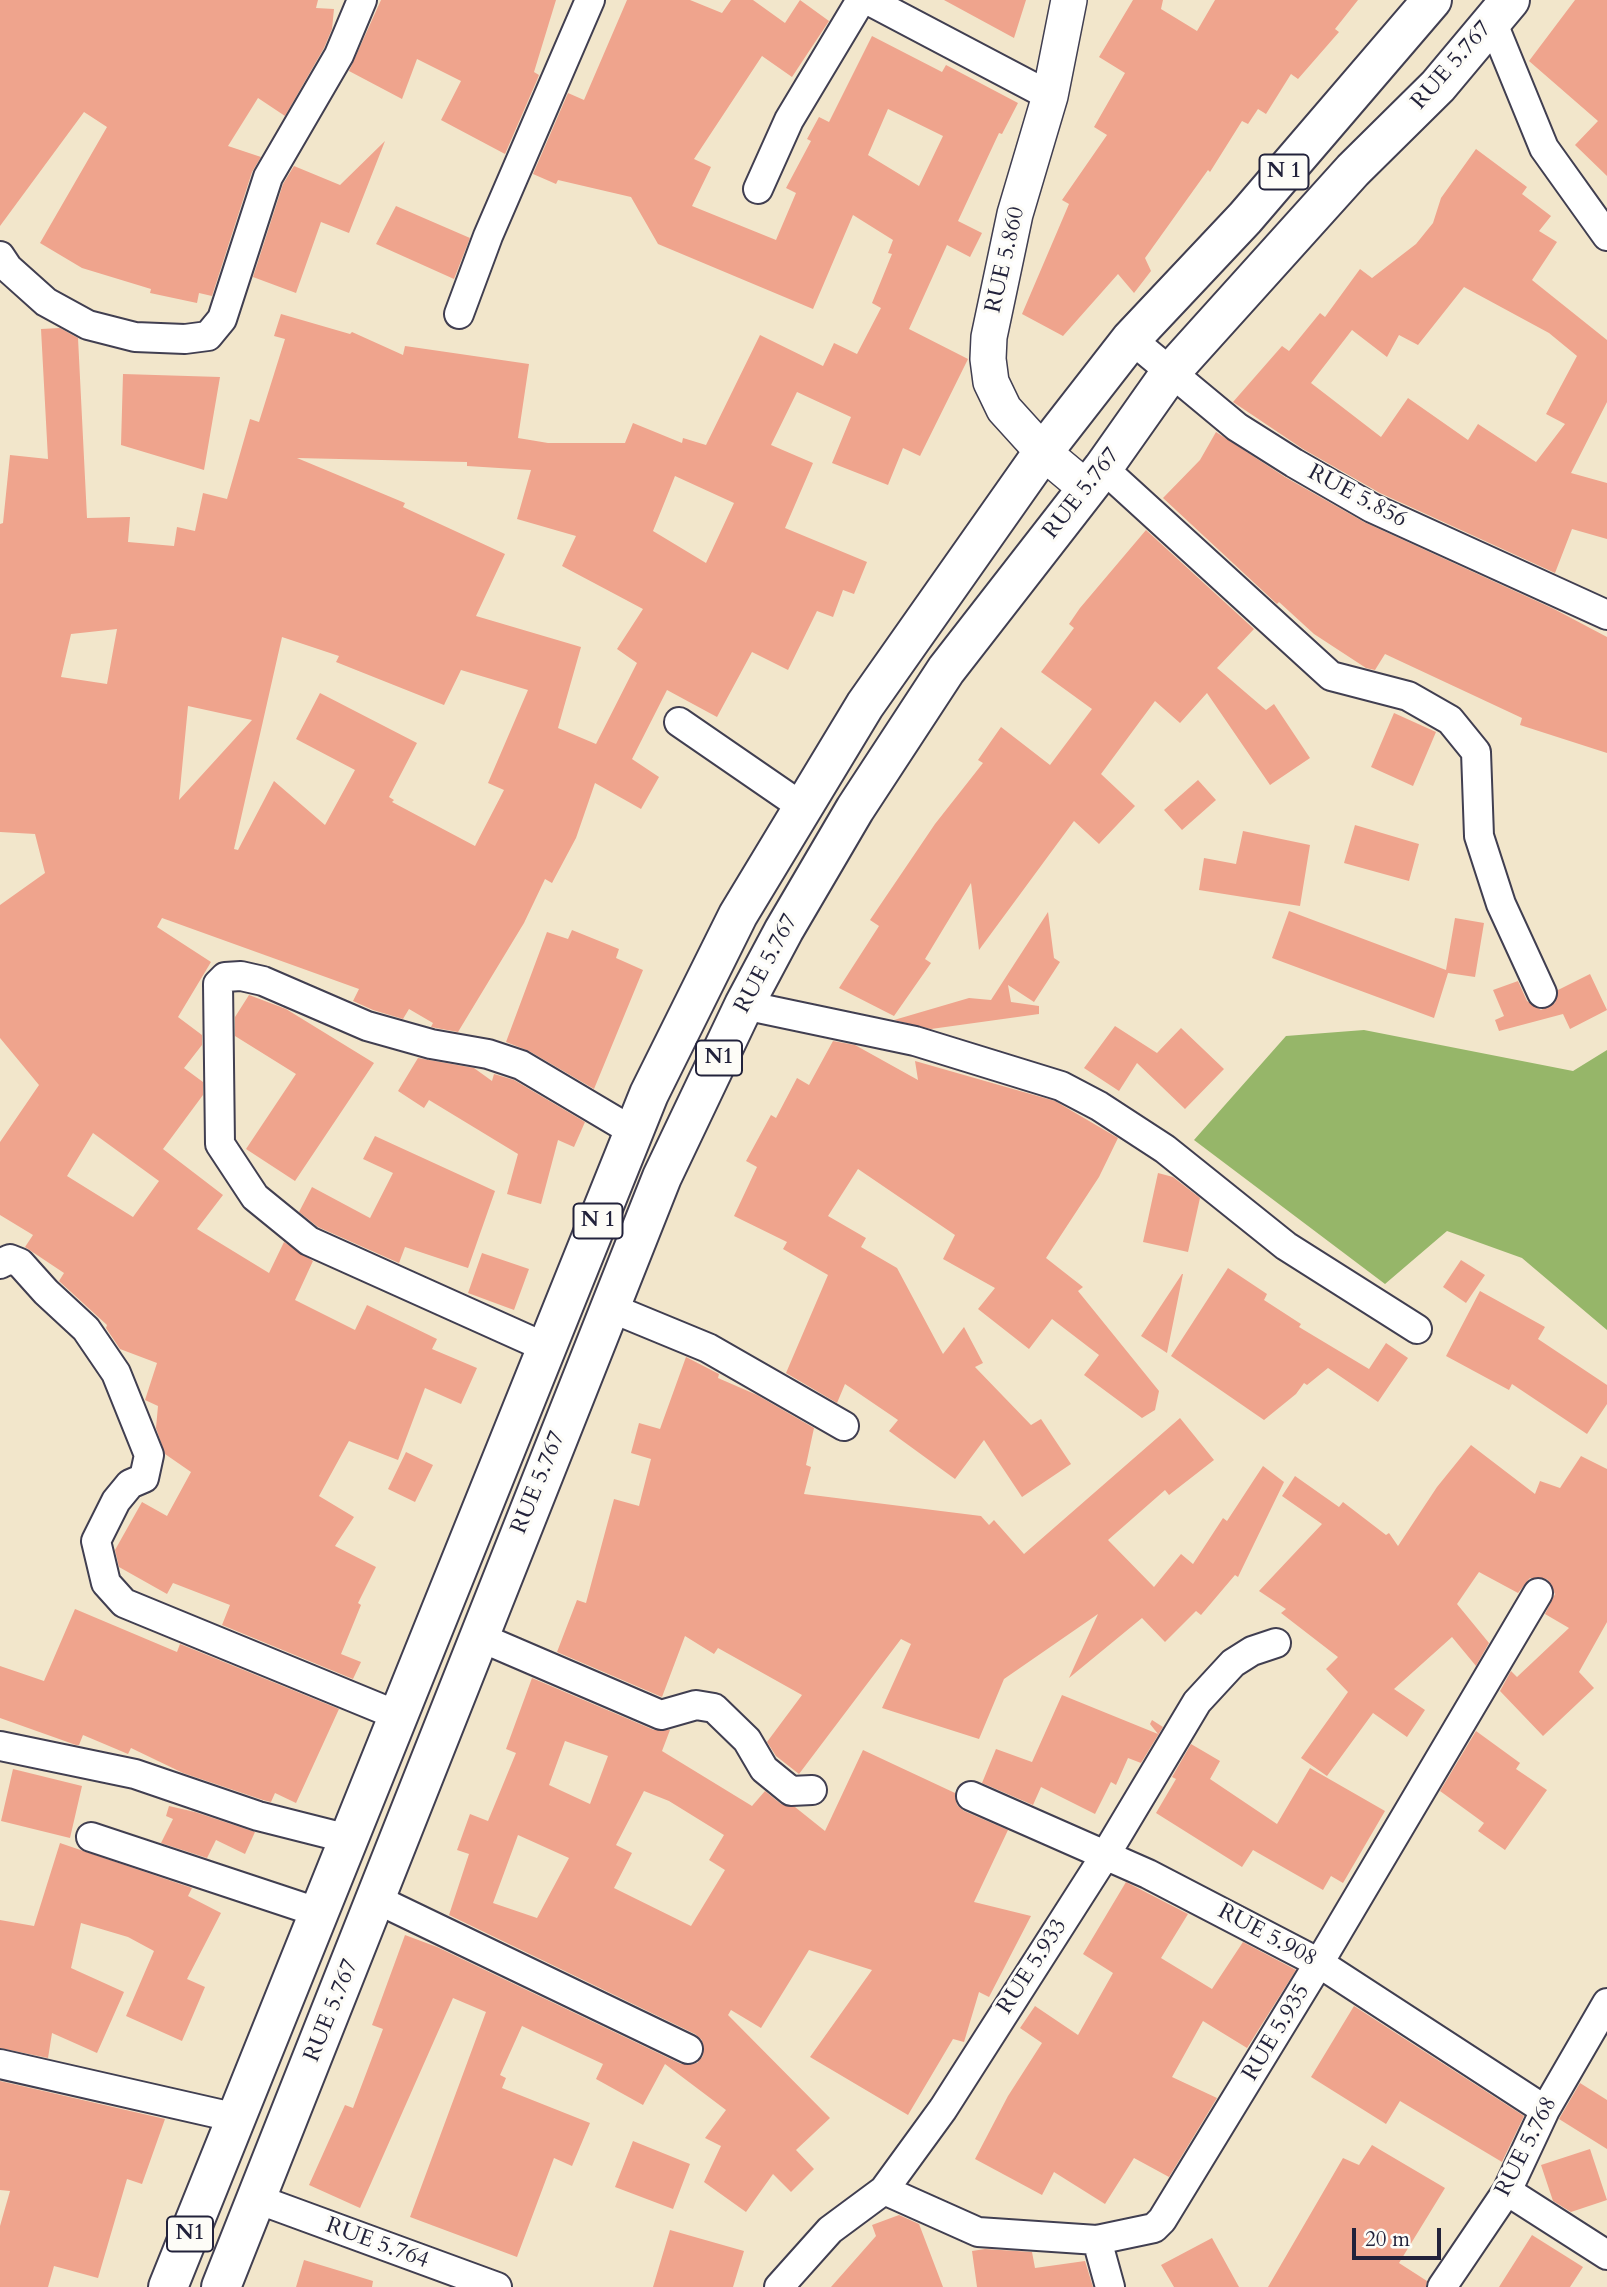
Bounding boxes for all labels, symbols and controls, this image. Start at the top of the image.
street label: RUE 5.767 [1406,16,1498,116]
road number: N 1 [1260,154,1308,190]
street label: RUE 5.860 [980,204,1032,316]
street label: RUE 5.767 [1038,443,1126,545]
street label: RUE 5.856 [1303,459,1411,535]
street label: RUE 5.767 [729,910,805,1018]
road number: N1 [696,1040,742,1076]
road number: N 1 [574,1204,622,1238]
street label: RUE 5.767 [506,1428,572,1538]
street label: RUE 5.908 [1213,1898,1321,1974]
street label: RUE 5.933 [992,1914,1074,2020]
street label: RUE 5.767 [299,1956,365,2066]
street label: RUE 5.935 [1237,1980,1317,2086]
street label: RUE 5.768 [1490,2093,1564,2201]
street label: RUE 5.764 [322,2213,432,2275]
scale bar [1355,2214,1444,2258]
road number: N1 [167,2216,213,2252]
text: 20 m [1365,2225,1410,2254]

